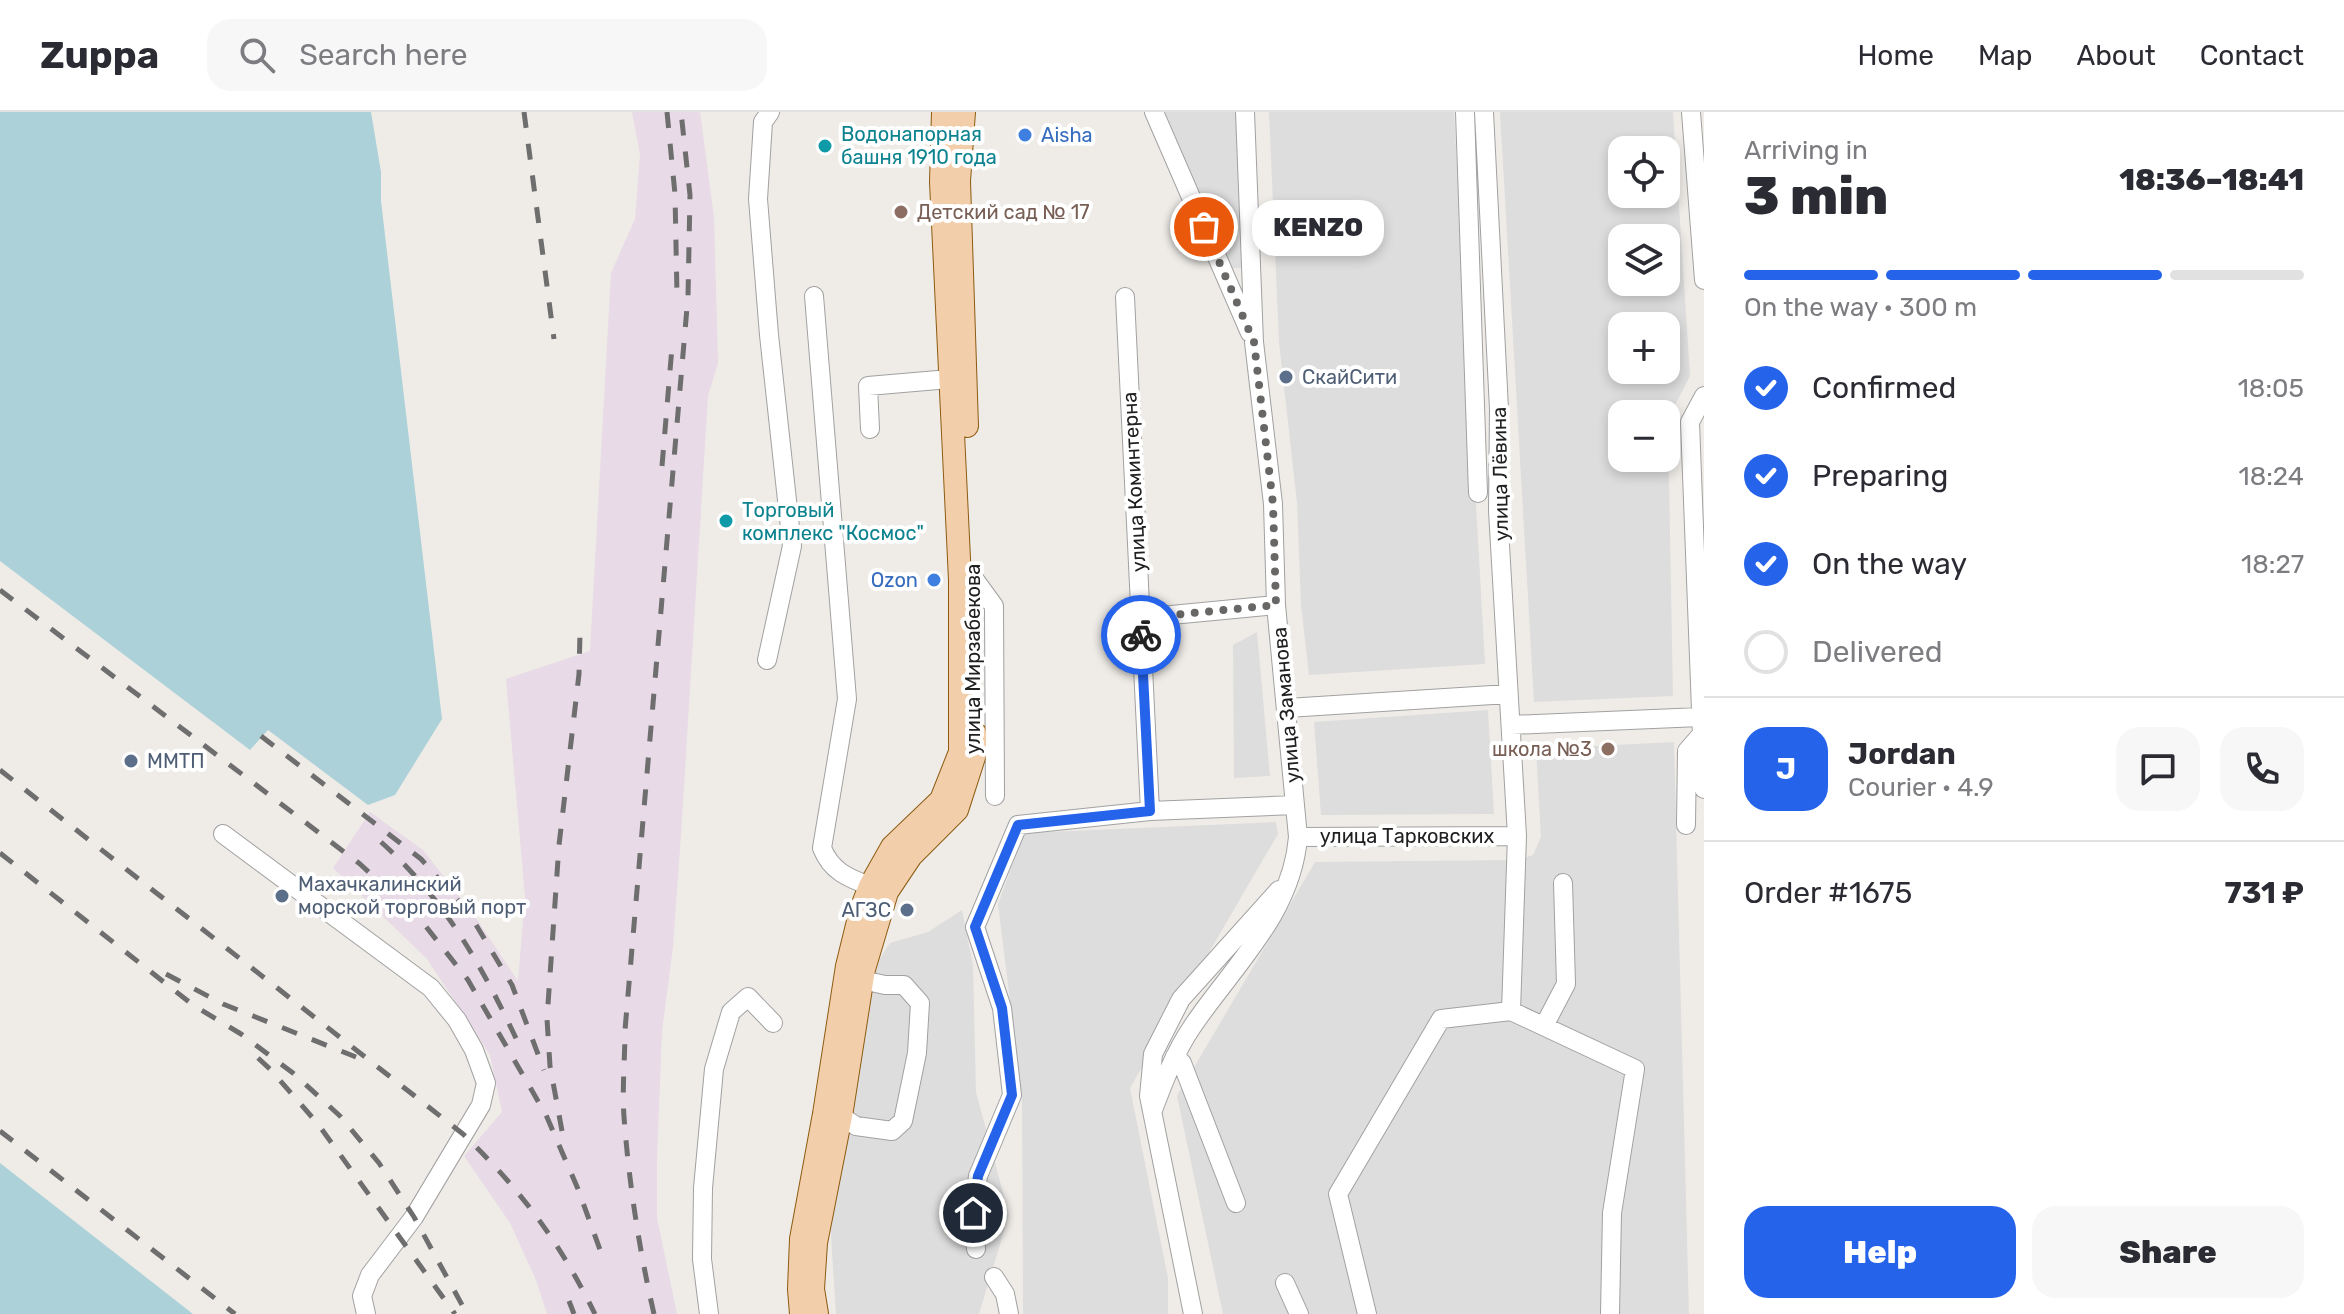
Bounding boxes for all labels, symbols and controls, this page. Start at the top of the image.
search box [207,19,767,91]
text: Zuppa [40,32,159,78]
icon: search [235,33,279,77]
text: Search here [299,37,467,73]
text: Home [1857,39,1934,72]
text: Map [1978,39,2032,72]
text: About [2076,39,2156,72]
text: Contact [2200,39,2304,72]
place label: Водонапорная башня 1910 года [841,122,997,169]
place label: Aisha [1041,123,1093,147]
marker: Aisha [1016,126,1034,144]
text: Arriving in [1744,135,1868,166]
map controls [1608,136,1680,472]
button: locate [1608,136,1680,208]
marker: Водонапорная башня 1910 года [816,137,834,155]
text: 18:36–18:41 [2119,162,2304,198]
text: 3 min [1744,165,1888,227]
pin [1170,193,1238,261]
callout: KENZO [1252,199,1384,255]
place label: Детский сад № 17 [917,200,1089,224]
marker: Детский сад № 17 [892,203,910,221]
icon: bag [1182,205,1226,249]
text: KENZO [1273,212,1363,243]
button: layers [1608,224,1680,296]
text: On the way · 300 m [1744,292,1977,323]
button: + [1608,312,1680,384]
place label: СкайСити [1302,365,1397,389]
icon: check [1744,366,1788,410]
marker: СкайСити [1277,368,1295,386]
text: Confirmed [1812,370,1956,406]
text: 18:05 [2238,373,2304,404]
street label: улица Коминтерна [1117,391,1151,573]
button: − [1608,400,1680,472]
street label: улица Лёвина [1487,407,1513,541]
icon: check [1744,454,1788,498]
text: Preparing [1812,458,1948,494]
text: 18:24 [2239,461,2304,492]
place label: Торговый комплекс "Космос" [742,498,924,545]
marker: Торговый комплекс "Космос" [717,512,735,530]
icon: check [1744,542,1788,586]
text: On the way [1812,546,1967,582]
text: 18:27 [2241,549,2304,580]
street label: улица Мирзабекова [961,564,985,754]
place label: Ozon [871,568,918,592]
marker: Ozon [925,571,943,589]
courier [1101,595,1181,675]
icon: bike [1119,613,1163,657]
street label: улица Заманова [1267,626,1305,784]
text: Delivered [1812,634,1943,670]
button: chat [2116,727,2200,811]
button: phone [2220,727,2304,811]
text: Jordan [1848,736,1956,772]
place label: школа №3 [1492,737,1592,761]
marker: школа №3 [1599,740,1617,758]
place label: ММТП [147,749,205,773]
text: J [1776,751,1796,787]
marker: ММТП [122,752,140,770]
text: Courier · 4.9 [1848,772,1994,803]
street label: улица Тарковских [1320,824,1495,848]
place label: Махачкалинский морской торговый порт [298,872,526,919]
text: Order #1675 [1744,875,1912,911]
text: 731 ₽ [2225,875,2304,911]
marker: Махачкалинский морской торговый порт [273,887,291,905]
place label: АГЗС [841,898,891,922]
marker: АГЗС [898,901,916,919]
pin [939,1179,1007,1247]
icon: home [951,1191,995,1235]
button: Help [1744,1206,2016,1298]
button: Share [2032,1206,2304,1298]

